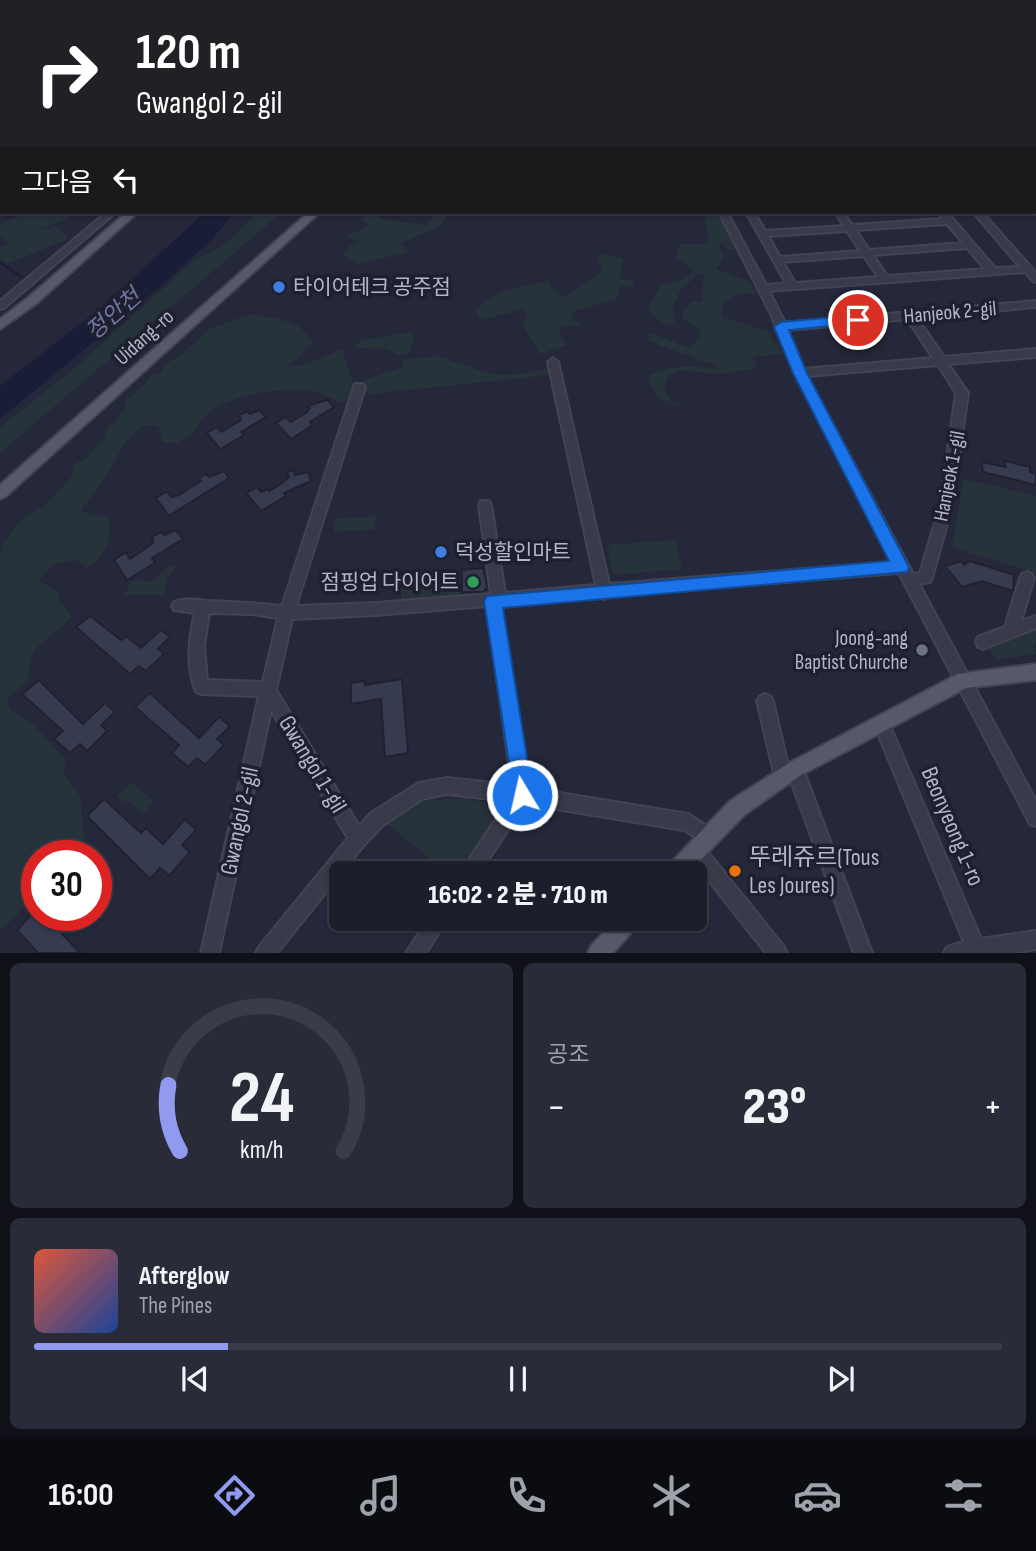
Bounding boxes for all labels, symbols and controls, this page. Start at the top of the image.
text: 120 m [136,24,241,83]
icon: right [21,28,112,119]
text: Gwangol 2-gil [136,84,282,123]
icon: left [107,161,145,199]
text: 그다음 [21,168,93,199]
place label: 타이어테크 공주점 [293,275,451,300]
marker: 타이어테크 공주점 [271,279,287,295]
water label: 정안천 [81,282,149,346]
pin [828,290,888,350]
street label: Hanjeok 2-gil [903,296,997,329]
icon: arrive [839,301,877,339]
street label: Uidang-ro [110,304,179,370]
street label: Hanjeok 1-gil [928,429,971,524]
place label: 덕성할인마트 [455,540,571,565]
marker: 덕성할인마트 [433,544,449,560]
place label: 점핑업 다이어트 [320,570,459,595]
marker: 점핑업 다이어트 [465,574,481,590]
place label: Joong-ang Baptist Churche [795,626,908,675]
marker: Joong-ang Baptist Churche [914,642,930,658]
street label: Gwangol 1-gil [272,710,353,818]
position arrow [485,758,559,832]
street label: Beonyeong 1-ro [914,762,991,890]
street label: Gwangol 2-gil [214,764,265,878]
speed limit sign: 30 [21,840,112,931]
place label: 뚜레쥬르(Tous Les Joures) [749,843,879,900]
marker: 뚜레쥬르(Tous Les Joures) [727,863,743,879]
text: 16:02 · 2 분 · 710 m [428,880,608,911]
text: 공조 [547,1041,589,1069]
text: 24 [229,1056,294,1144]
text: 23° [742,1076,807,1139]
text: − [547,1085,566,1130]
text: + [983,1085,1002,1130]
text: km/h [240,1135,283,1166]
text: Afterglow [139,1261,230,1292]
text: The Pines [139,1292,212,1320]
icon: previous [176,1360,214,1398]
icon: pause [499,1360,537,1398]
icon: next [822,1360,860,1398]
icon: directions [210,1471,259,1520]
icon: music [356,1471,405,1520]
icon: phone [502,1471,551,1520]
icon: climate [647,1471,696,1520]
icon: car [793,1471,842,1520]
icon: filters [939,1471,988,1520]
text: 16:00 [48,1476,114,1515]

